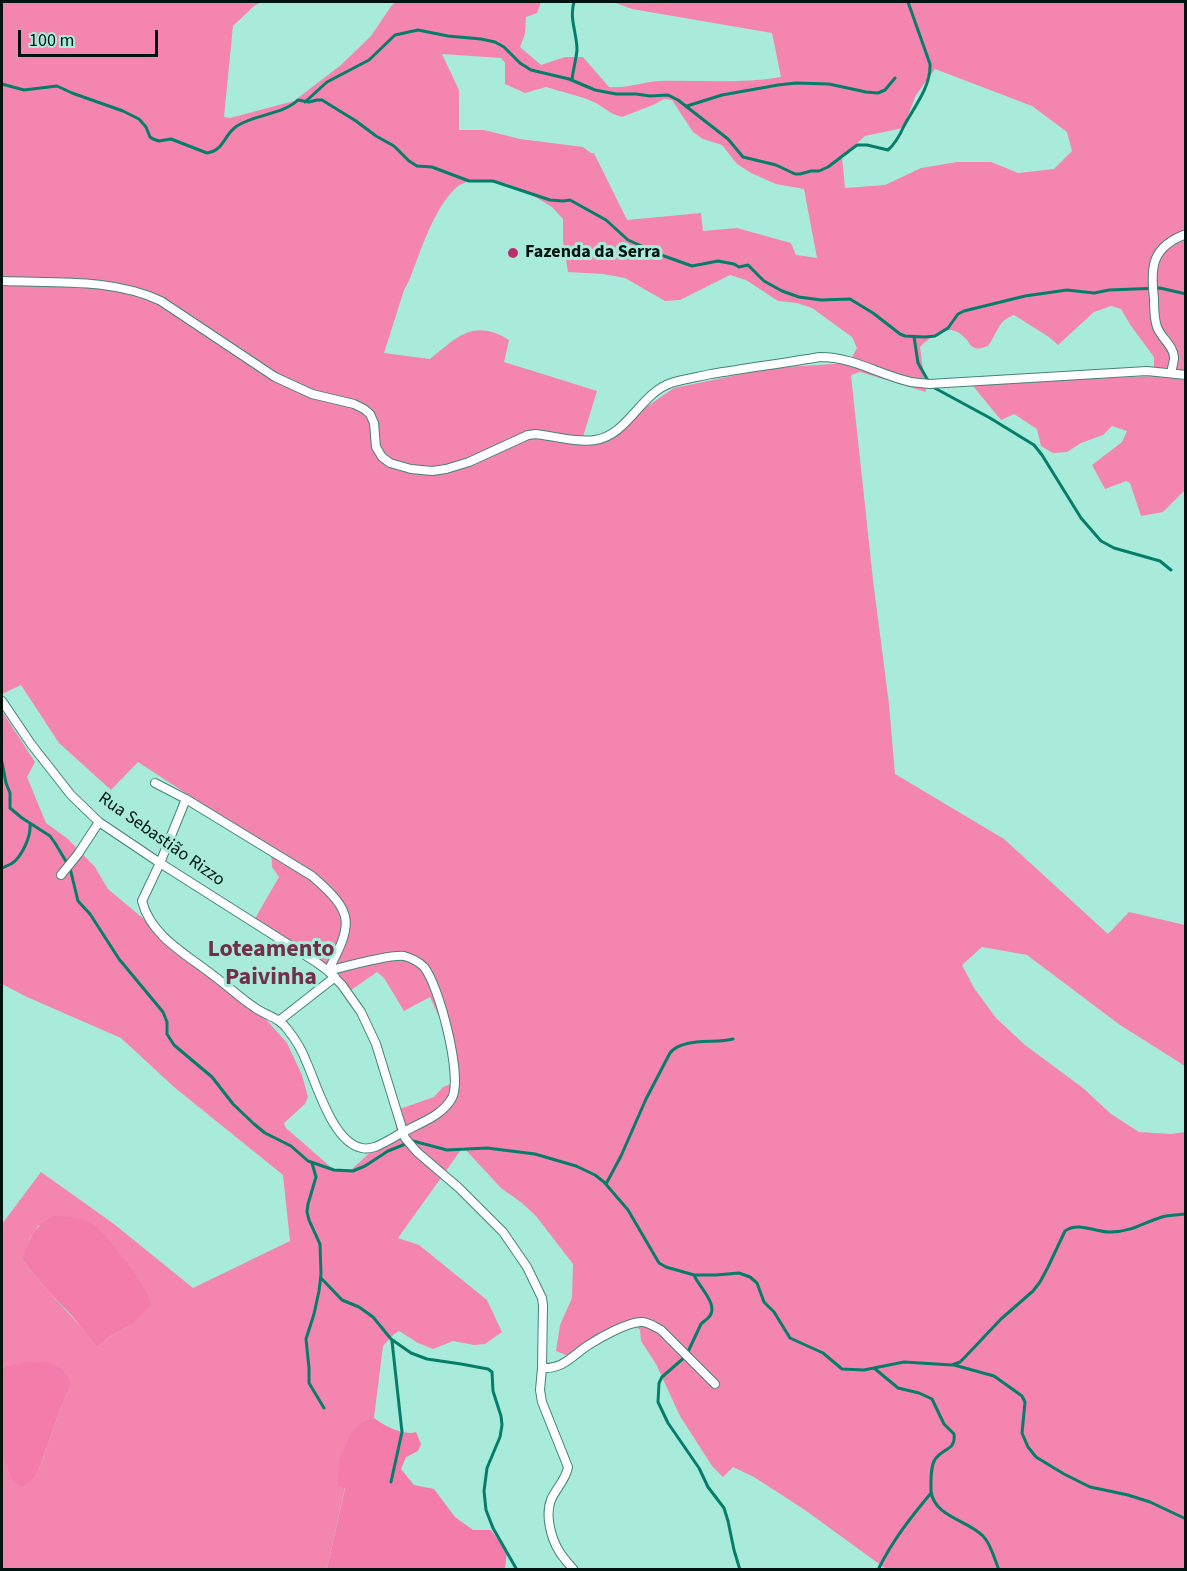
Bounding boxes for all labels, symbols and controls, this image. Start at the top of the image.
scale bar [21,18,160,56]
text: 100 m [29,28,74,53]
place label: Fazenda da Serra [525,242,660,264]
marker: Fazenda da Serra [506,246,520,260]
street label: Rua Sebastião Rizzo [93,788,229,892]
district label: Loteamento Paivinha [207,937,335,993]

